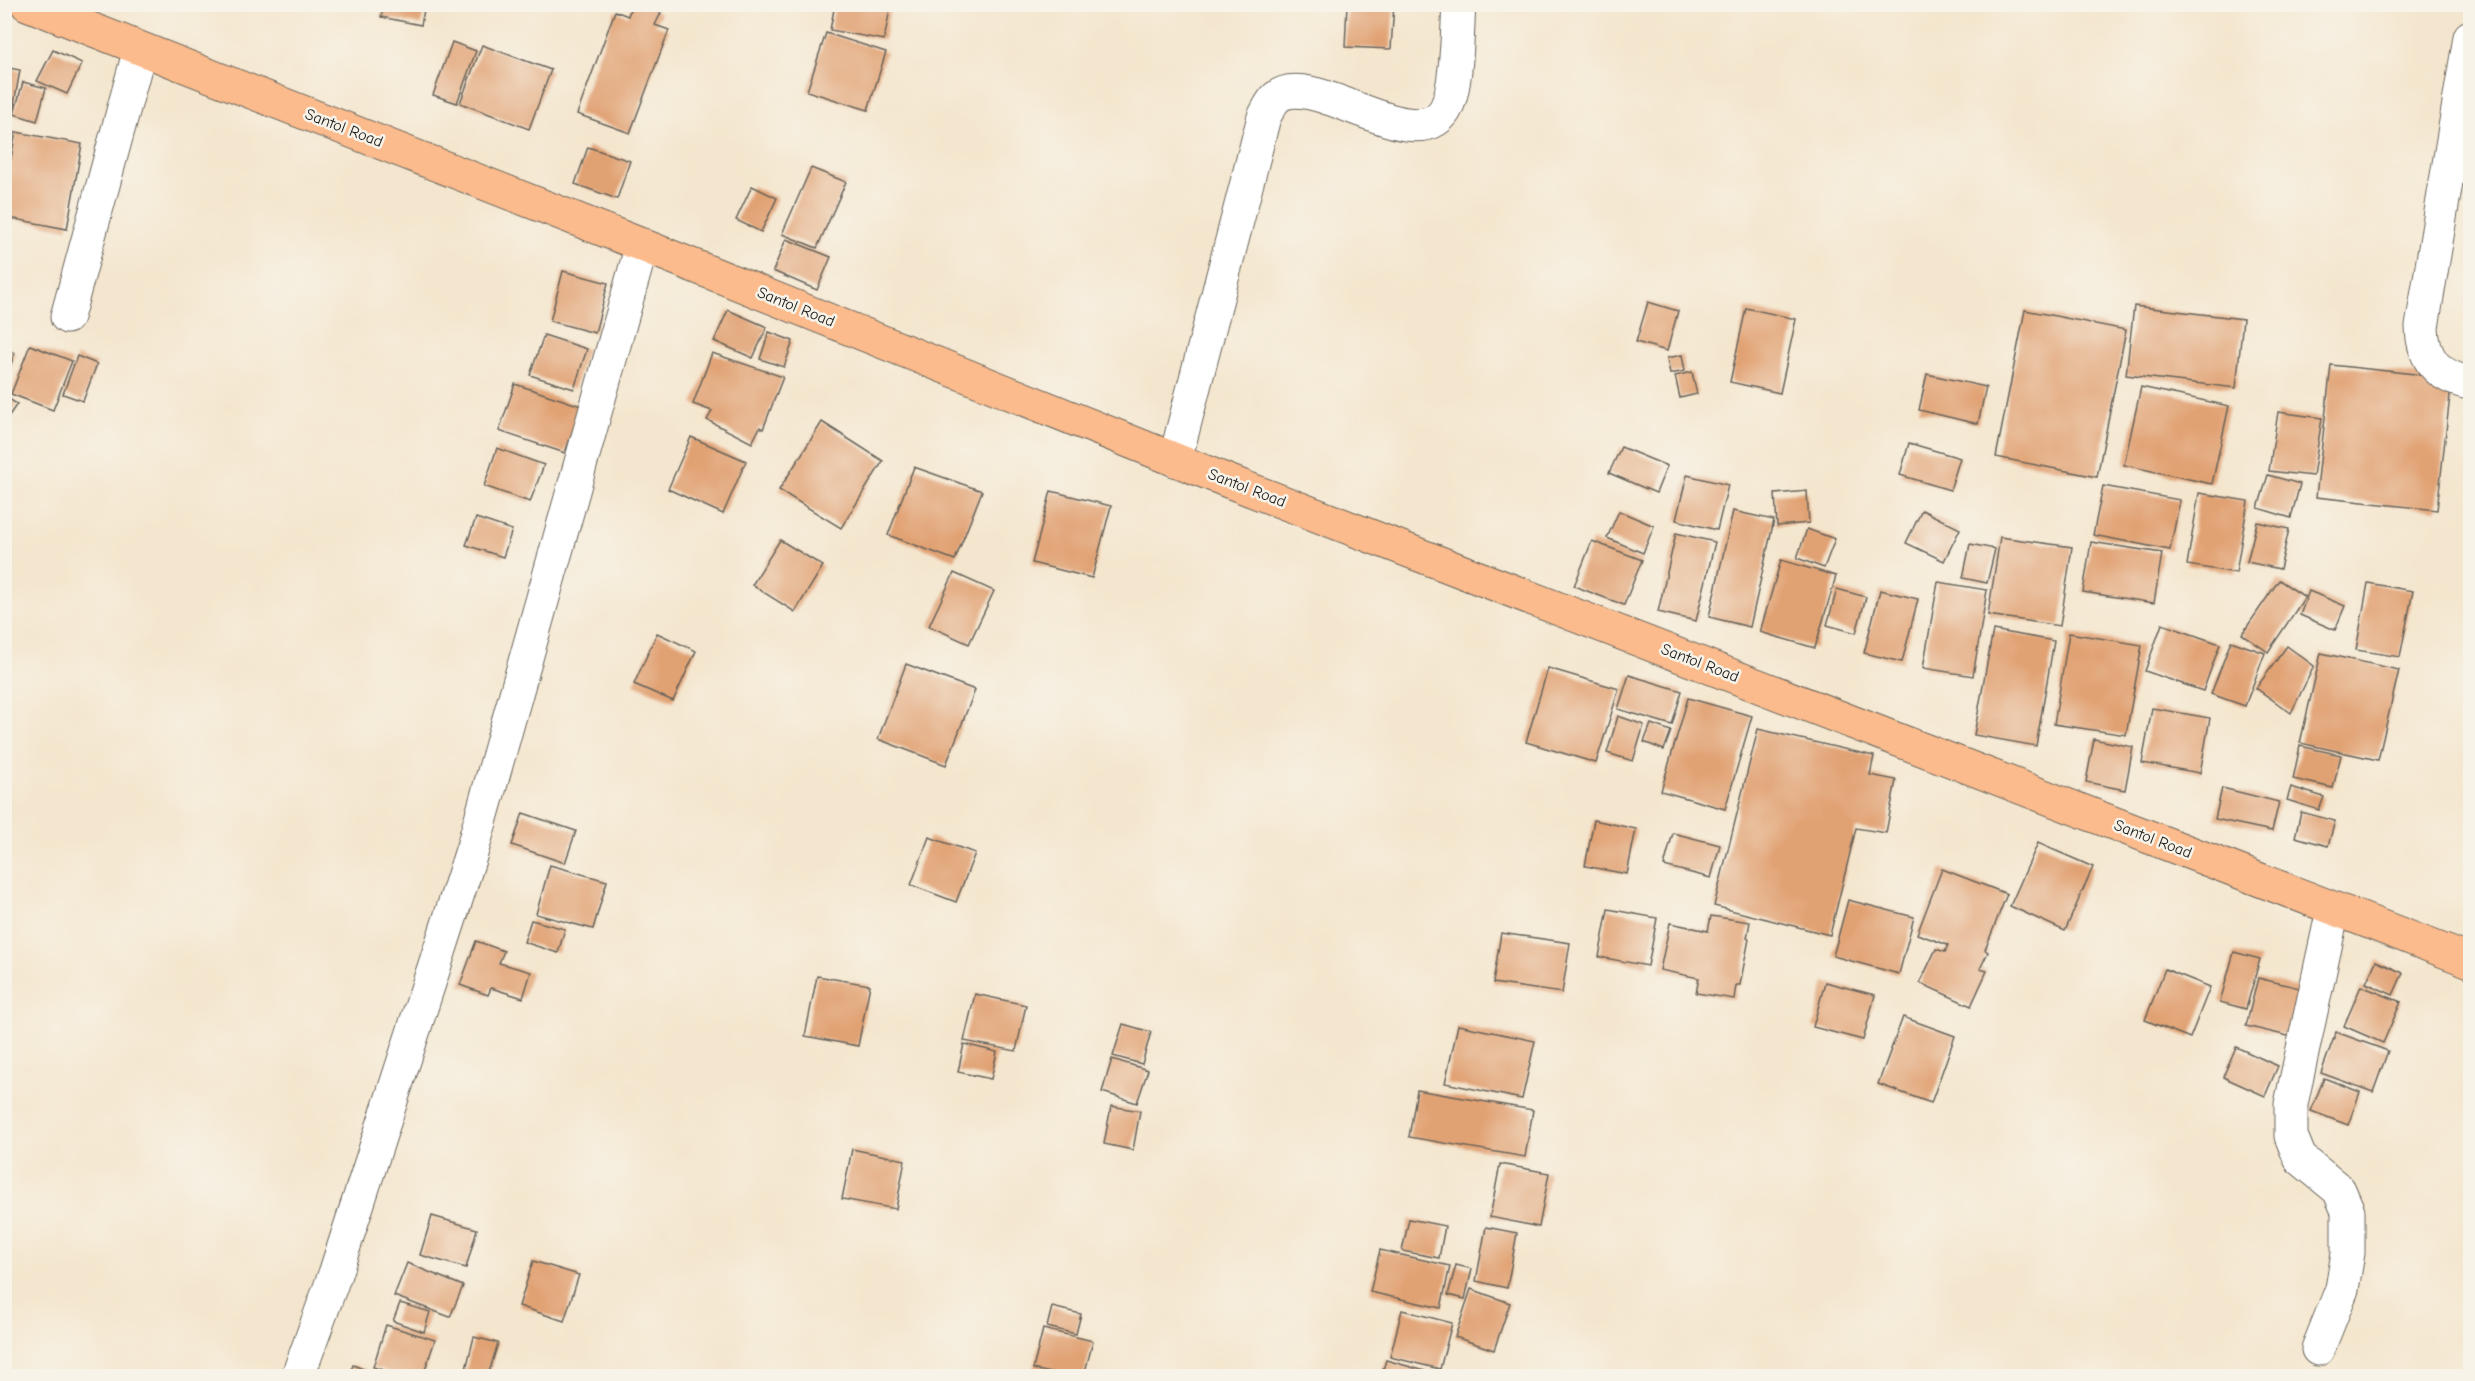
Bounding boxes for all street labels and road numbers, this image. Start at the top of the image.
street label: Santol Road [303,105,385,151]
street label: Santol Road [755,283,837,331]
street label: Santol Road [1206,465,1288,511]
street label: Santol Road [1659,640,1741,686]
street label: Santol Road [2112,816,2194,862]

